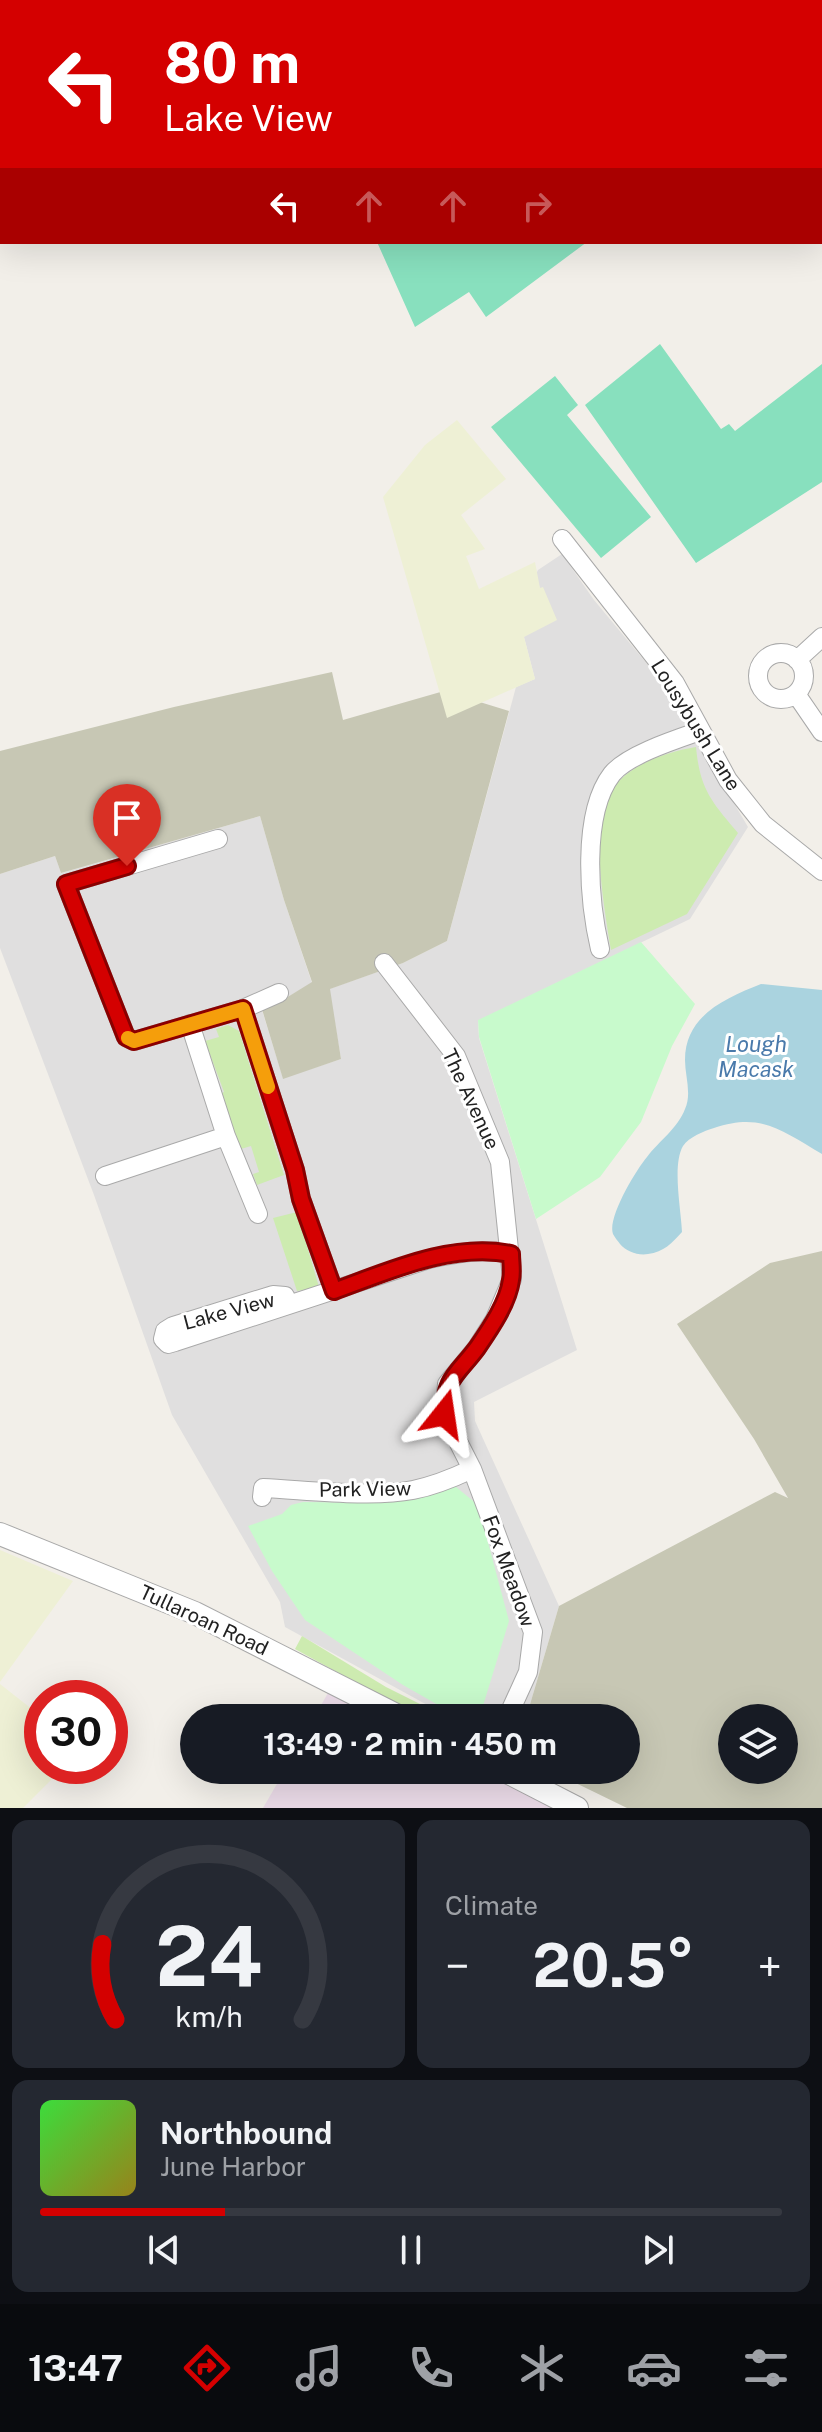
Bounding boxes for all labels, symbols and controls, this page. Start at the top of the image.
text: 80 m [164,30,300,96]
icon: left [32,32,136,136]
text: Lake View [164,97,333,139]
icon: left [263,184,307,228]
icon: ahead [347,184,391,228]
icon: ahead [431,184,475,228]
icon: right [515,184,559,228]
street label: Lousybush Lane [646,655,746,795]
pin [93,784,161,866]
icon: arrive [105,796,149,840]
water label: Lough Macask [718,1031,794,1082]
street label: The Avenue [437,1045,505,1153]
street label: Lake View [181,1287,278,1335]
position arrow [402,1372,486,1456]
street label: Park View [319,1476,412,1502]
street label: Fox Meadow [478,1512,540,1630]
street label: Tullaroan Road [136,1580,272,1660]
speed limit sign: 30 [24,1680,128,1784]
map controls [718,1704,798,1784]
button: layers [718,1704,798,1784]
text: 13:49 · 2 min · 450 m [263,1726,557,1762]
text: Climate [445,1890,538,1921]
text: 24 [155,1907,262,2005]
text: 20.5° [533,1930,694,2001]
text: − [445,1940,469,1992]
text: + [758,1940,782,1992]
text: km/h [175,2000,242,2033]
text: Northbound [160,2115,332,2151]
text: June Harbor [160,2151,306,2182]
icon: previous [142,2228,186,2272]
icon: pause [389,2228,433,2272]
icon: next [636,2228,680,2272]
icon: directions [179,2340,235,2396]
icon: music [291,2340,347,2396]
icon: phone [403,2340,459,2396]
icon: climate [514,2340,570,2396]
icon: car [626,2340,682,2396]
icon: filters [738,2340,794,2396]
text: 13:47 [28,2347,123,2389]

